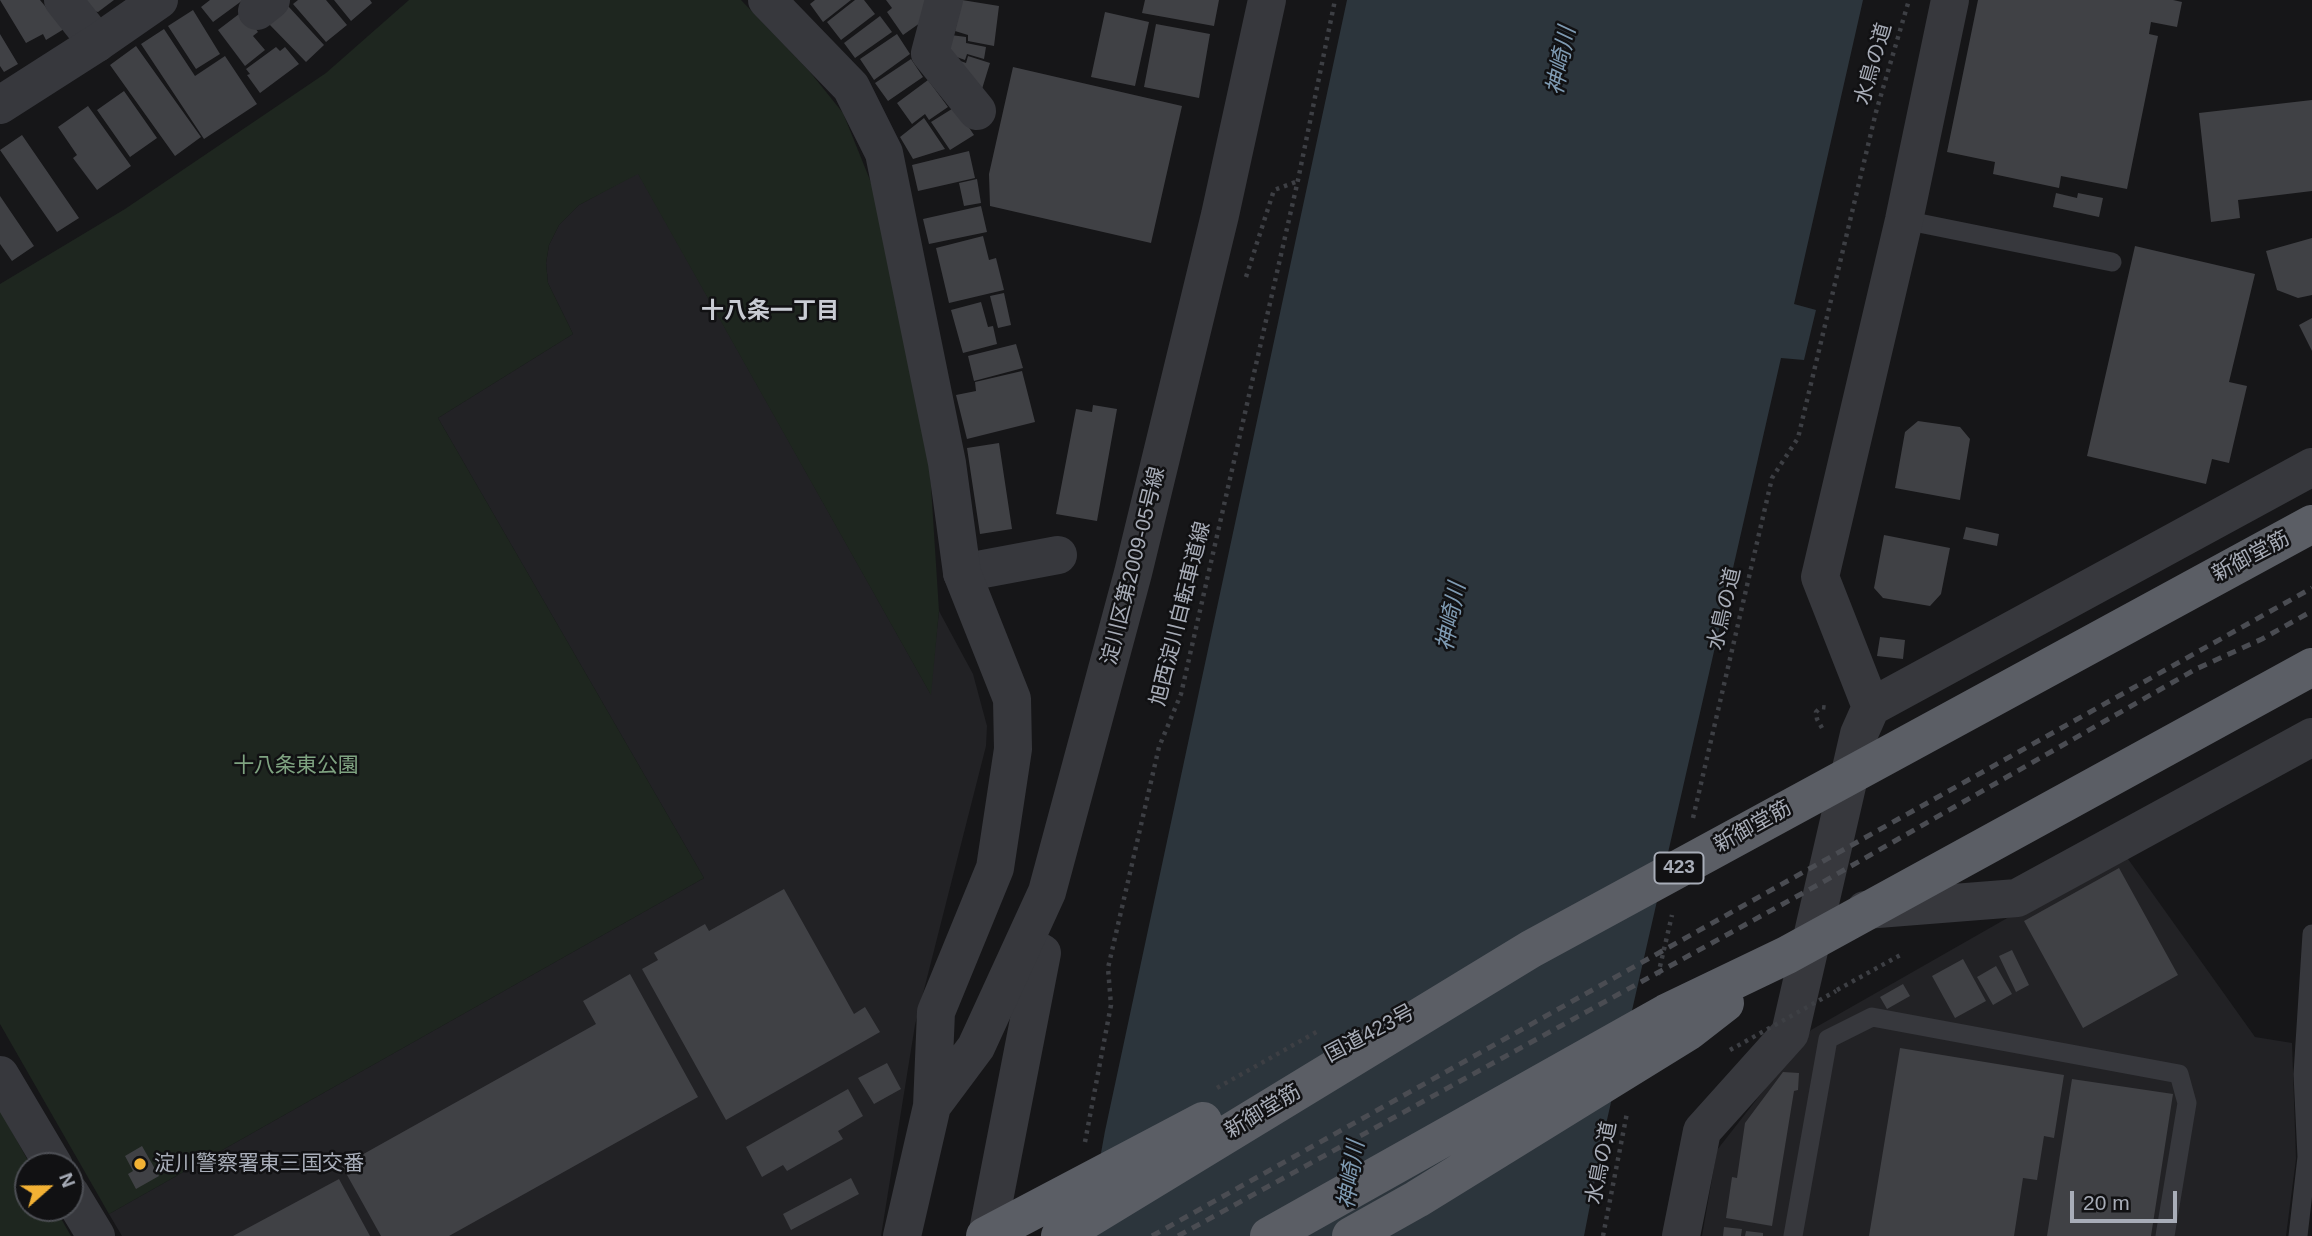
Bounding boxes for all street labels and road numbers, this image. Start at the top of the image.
street label: 水鳥の道 [1850,20,1898,108]
street label: 淀川区第2009-05号線 [1097,464,1171,668]
street label: 旭西淀川自転車道線 [1146,519,1216,709]
street label: 新御堂筋 [2208,526,2294,588]
street label: 水鳥の道 [1703,565,1747,653]
street label: 新御堂筋 [1710,796,1796,858]
road number: 423 [1654,852,1704,884]
street label: 国道423号 [1321,1000,1419,1068]
street label: 新御堂筋 [1221,1080,1305,1144]
street label: 水鳥の道 [1582,1119,1622,1207]

